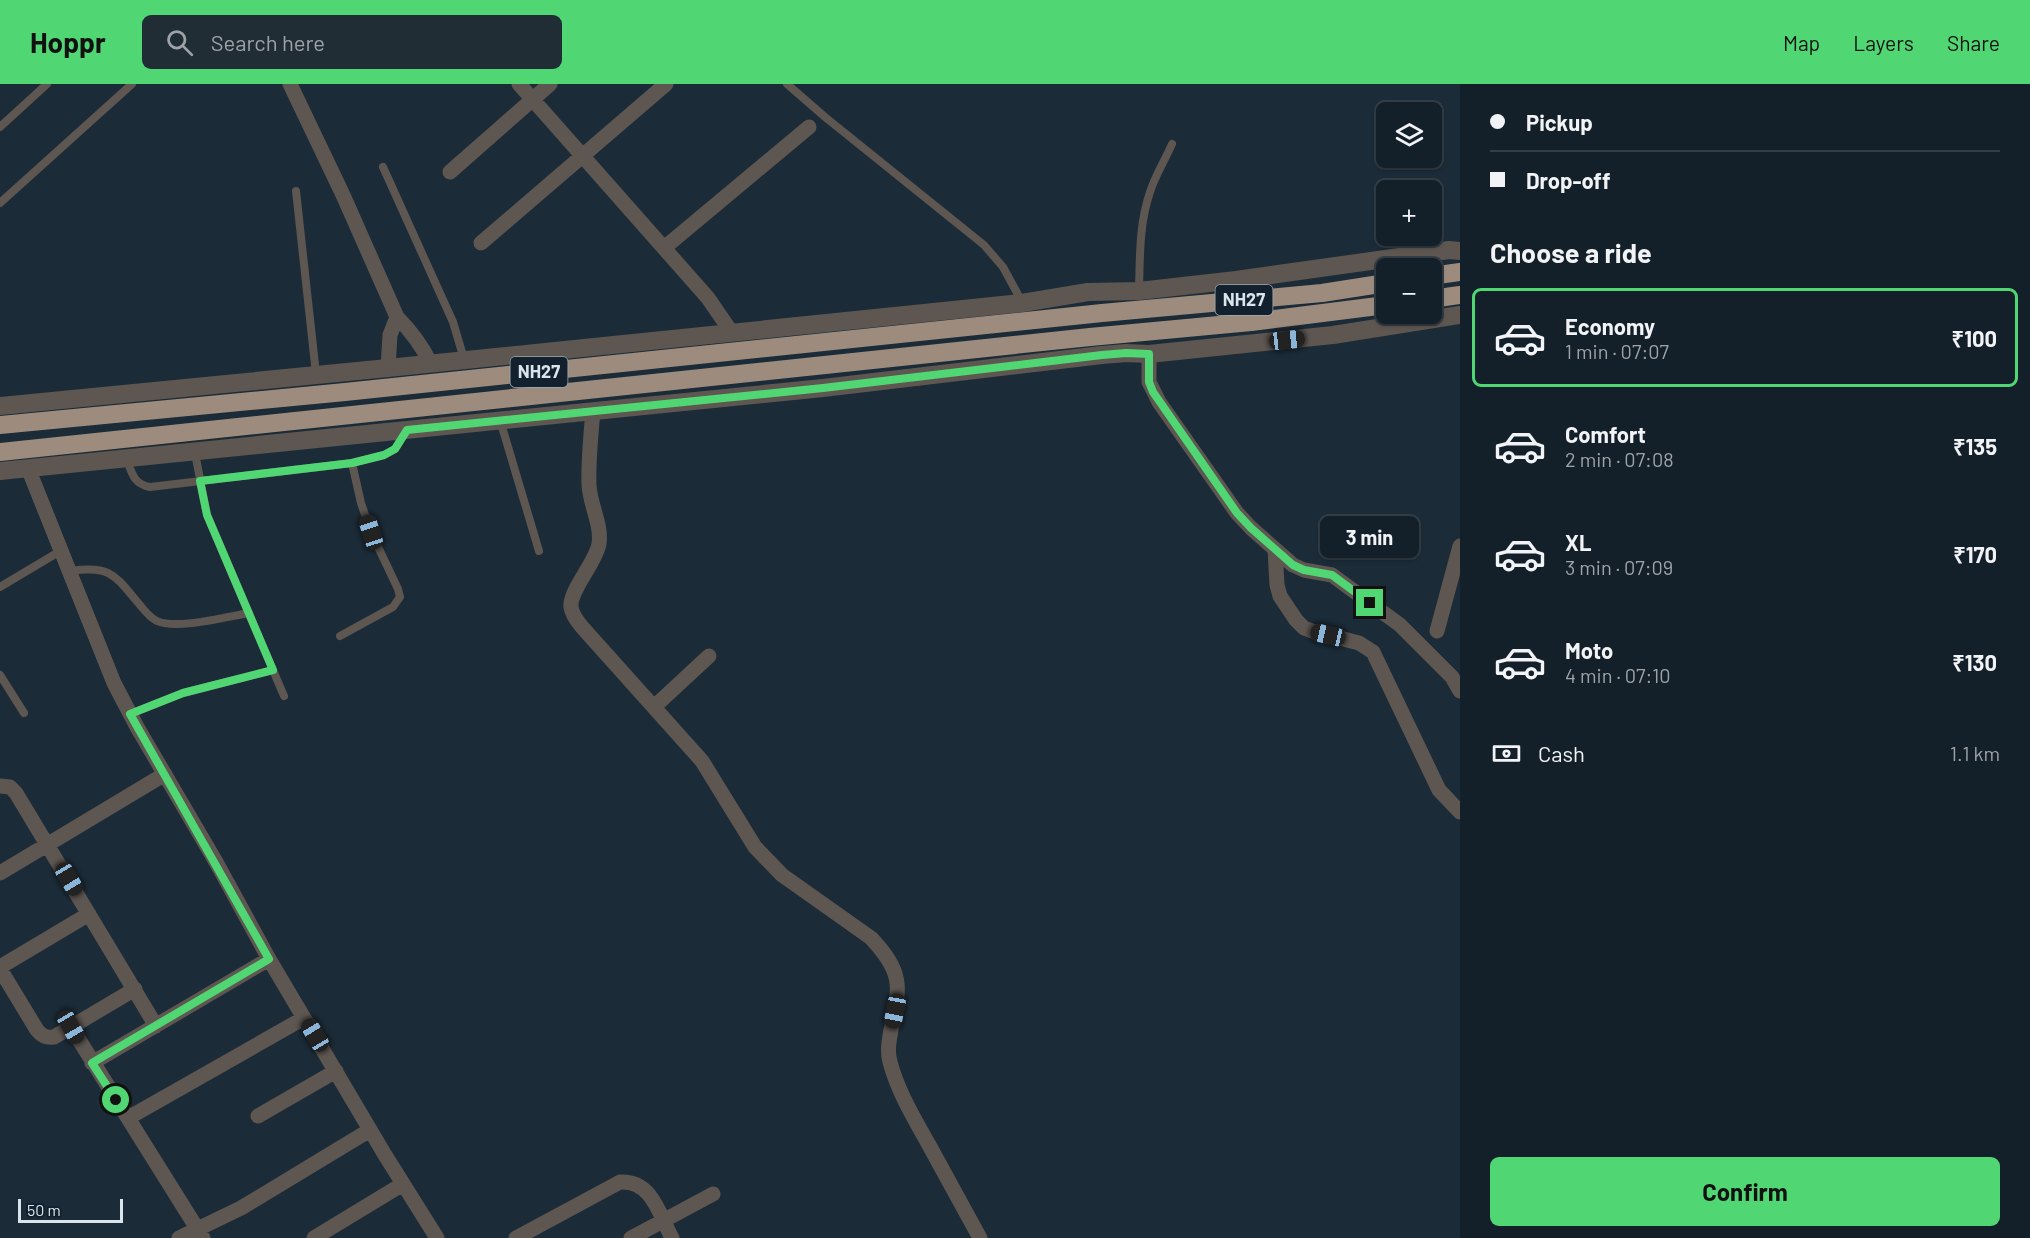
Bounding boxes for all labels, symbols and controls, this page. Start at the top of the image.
search box [142,15,562,69]
text: Hoppr [30,25,106,59]
icon: search [163,26,196,59]
text: Search here [211,29,325,55]
text: Map [1783,30,1820,55]
text: Layers [1853,30,1914,55]
text: Share [1947,30,2000,55]
map controls [1376,102,1442,324]
button: layers [1376,102,1442,168]
text: Pickup [1526,109,1593,135]
text: Drop-off [1526,167,1610,193]
button: + [1376,180,1442,246]
text: Choose a ride [1490,236,1652,268]
button: − [1376,258,1442,324]
road number: NH27 [1216,285,1272,315]
icon: car [1493,311,1547,365]
text: Economy [1565,313,1655,339]
text: ₹100 [1952,325,1997,351]
car [1268,329,1306,351]
text: 1 min · 07:07 [1565,339,1669,363]
road number: NH27 [510,357,568,387]
icon: car [1493,419,1547,473]
text: Comfort [1565,421,1646,447]
text: ₹135 [1953,433,1997,459]
text: 2 min · 07:08 [1565,447,1674,471]
car [357,512,385,552]
callout: 3 min [1320,516,1420,558]
text: 3 min [1346,525,1393,549]
icon: car [1493,527,1547,581]
text: XL [1565,529,1591,555]
text: ₹170 [1953,541,1997,567]
text: 3 min · 07:09 [1565,555,1673,579]
route end [1356,589,1383,616]
car [1308,622,1348,648]
icon: car [1493,635,1547,689]
text: Moto [1565,637,1613,663]
text: ₹130 [1952,649,1997,675]
text: 4 min · 07:10 [1565,663,1670,687]
icon: cash [1490,737,1523,770]
text: Cash [1538,740,1585,766]
text: 1.1 km [1950,741,2000,765]
car [52,859,86,899]
car [883,992,907,1030]
car [54,1007,88,1047]
car [298,1015,332,1055]
route start [102,1086,129,1113]
button: Confirm [1490,1157,2000,1226]
scale bar [18,1196,123,1224]
text: 50 m [27,1200,61,1219]

